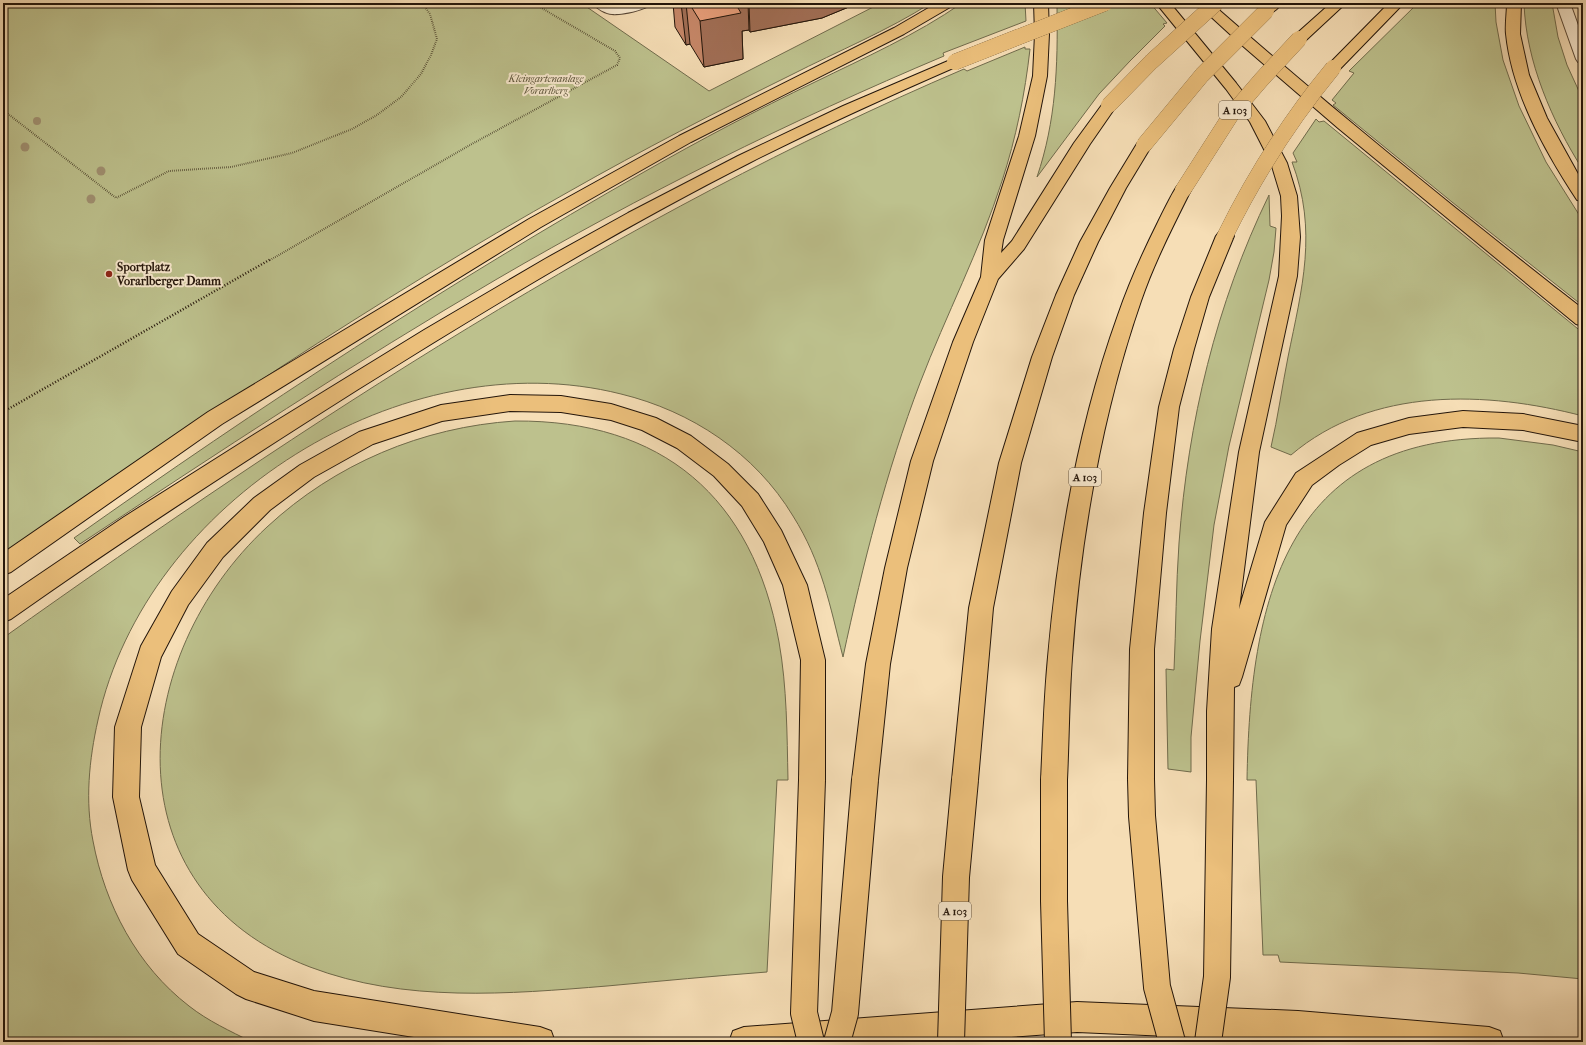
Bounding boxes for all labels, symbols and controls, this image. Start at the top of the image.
park label: Kleingartenanlage Vorarlberg [508,73,584,97]
road number: A 103 [1219,101,1251,119]
place label: Sportplatz Vorarlberger Damm [116,260,222,289]
marker: Sportplatz Vorarlberger Damm [104,269,114,279]
road number: A 103 [1069,468,1101,486]
road number: A 103 [939,902,971,920]

